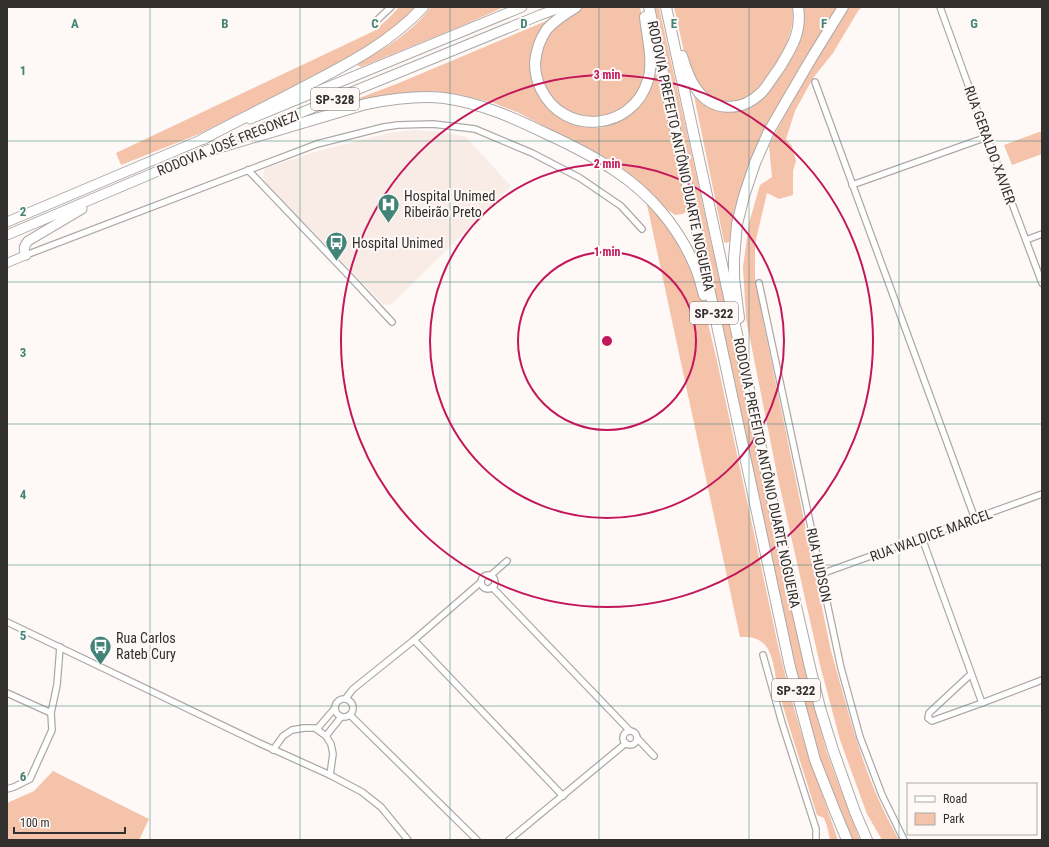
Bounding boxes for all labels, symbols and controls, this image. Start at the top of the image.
text: A [71,16,79,31]
text: B [221,16,229,31]
text: C [371,16,379,31]
text: D [520,16,528,31]
text: F [821,16,827,31]
text: G [970,16,978,31]
street label: RODOVIA PREFEITO ANTÔNIO DUARTE NOGUEIRA [644,19,718,293]
text: 1 [20,63,26,78]
text: 3 min [594,68,620,82]
street label: RUA GERALDO XAVIER [961,84,1019,207]
road number: SP-328 [311,88,359,110]
street label: RODOVIA JOSÉ FREGONEZI [154,106,301,179]
text: 2 min [594,157,620,171]
place label: Hospital Unimed Ribeirão Preto [404,188,495,220]
hospital icon: Hospital Unimed Ribeirão Preto [376,191,402,224]
text: 2 [20,204,27,219]
bus stop icon: Hospital Unimed [324,230,350,263]
place label: Hospital Unimed [352,235,443,251]
text: 1 min [594,245,620,259]
road number: SP-322 [690,302,738,324]
centre of rings [600,334,614,348]
street label: RODOVIA PREFEITO ANTÔNIO DUARTE NOGUEIRA [730,336,804,610]
text: 3 [20,345,26,360]
text: 4 [20,487,27,502]
street label: RUA WALDICE MARCEL [868,505,995,565]
street label: RUA HUDSON [803,527,835,603]
text: 5 [20,628,27,643]
place label: Rua Carlos Rateb Cury [116,630,176,662]
bus stop icon: Rua Carlos Rateb Cury [87,633,113,666]
road number: SP-322 [772,679,820,701]
text: 6 [20,769,27,784]
legend [907,783,1037,835]
text: Road [943,792,967,806]
scale bar [14,809,125,835]
text: Park [943,812,965,826]
text: 100 m [20,816,50,830]

